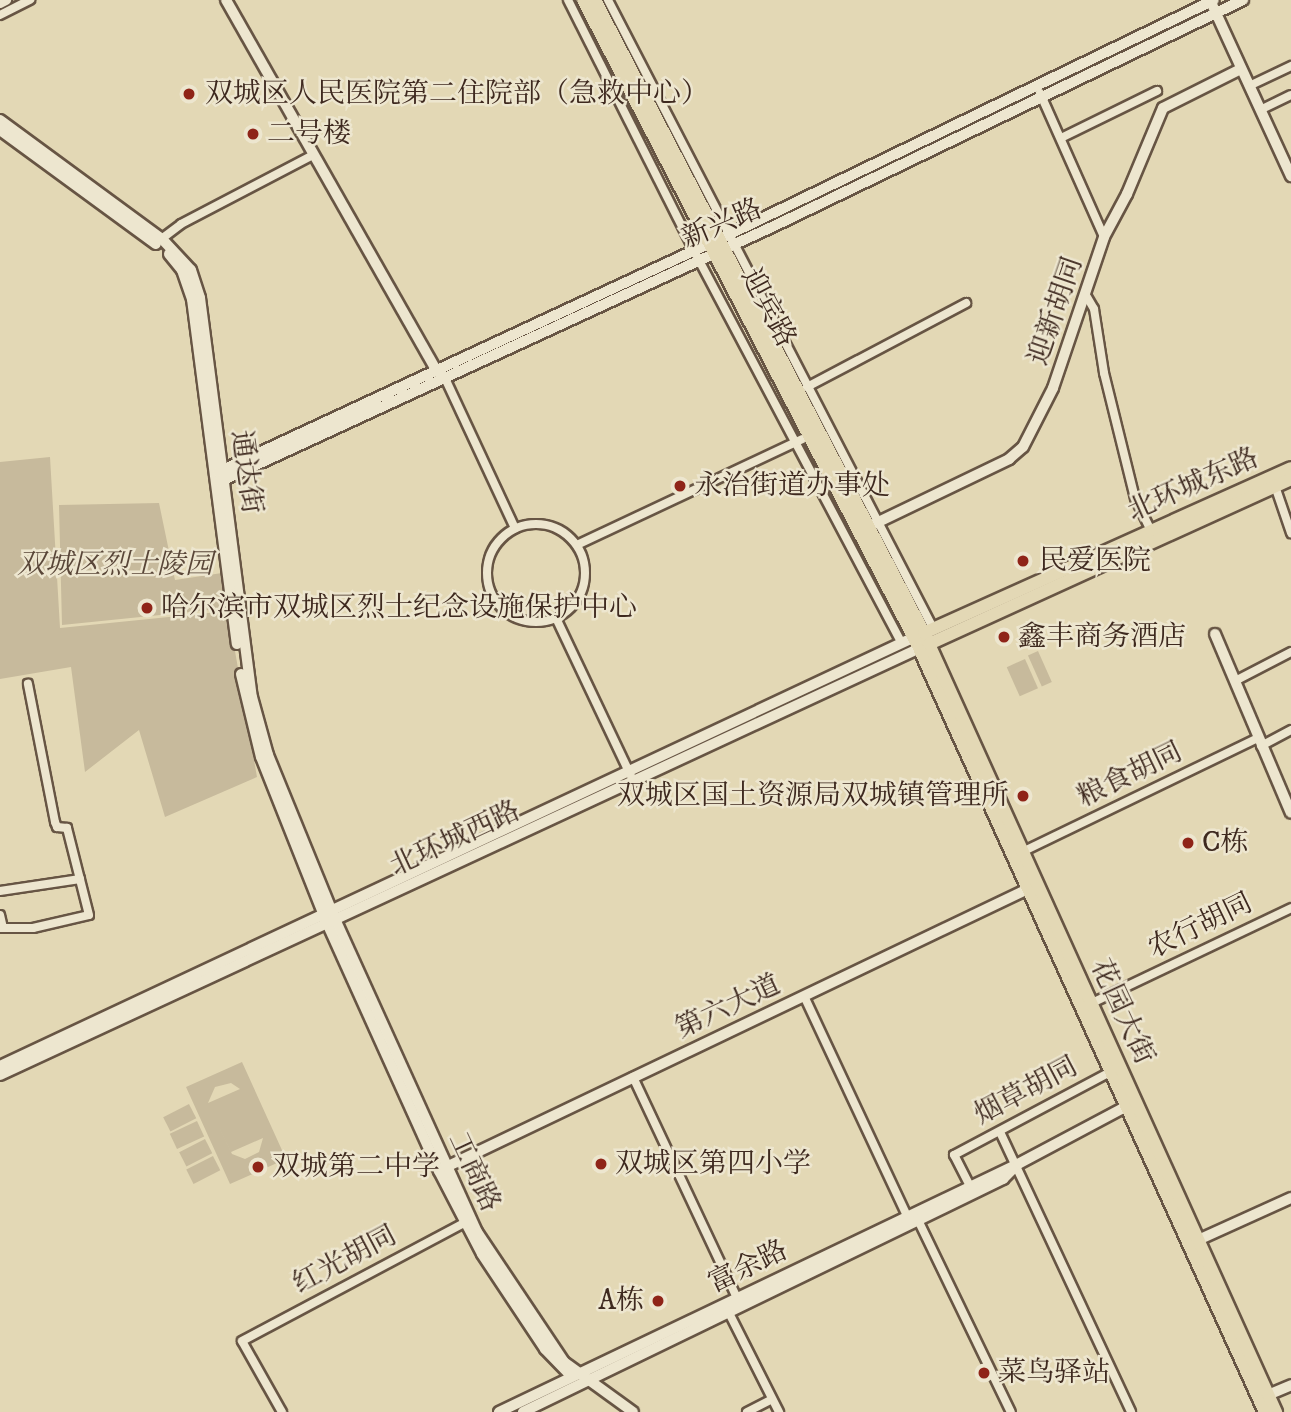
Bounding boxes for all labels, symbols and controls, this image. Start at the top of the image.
place label: 双城区人民医院第二住院部（急救中心） [205,77,709,111]
marker: 双城区人民医院第二住院部（急救中心） [179,84,199,104]
place label: 二号楼 [267,117,351,151]
marker: 二号楼 [245,126,261,142]
street label: 新兴路 [677,192,767,256]
street label: 迎新胡同 [1022,253,1090,369]
street label: 迎宾路 [733,263,803,353]
street label: 通达街 [224,428,268,516]
street label: 北环城东路 [1122,441,1264,529]
place label: 永治街道办事处 [694,469,890,503]
marker: 永治街道办事处 [672,478,688,494]
place label: 民爱医院 [1039,544,1151,578]
park label: 双城区烈士陵园 [17,548,213,582]
marker: 民爱医院 [1013,551,1033,571]
place label: 哈尔滨市双城区烈士纪念设施保护中心 [161,591,637,625]
marker: 哈尔滨市双城区烈士纪念设施保护中心 [139,600,155,616]
place label: 鑫丰商务酒店 [1018,620,1186,654]
marker: 鑫丰商务酒店 [996,629,1012,645]
street label: 粮食胡同 [1072,735,1188,815]
place label: 双城区国土资源局双城镇管理所 [617,779,1009,813]
marker: 双城区国土资源局双城镇管理所 [1015,788,1031,804]
street label: 北环城西路 [384,794,526,884]
place label: C栋 [1202,826,1249,860]
marker: C栋 [1180,835,1196,851]
street label: 农行胡同 [1142,886,1258,966]
street label: 花园大街 [1083,954,1161,1070]
street label: 第六大道 [670,968,786,1046]
street label: 烟草胡同 [969,1050,1083,1132]
street label: 工商路 [441,1127,507,1217]
place label: 双城区第四小学 [615,1147,811,1181]
place label: 双城第二中学 [272,1150,440,1184]
marker: 双城区第四小学 [593,1156,609,1172]
marker: 双城第二中学 [250,1159,266,1175]
street label: 红光胡同 [288,1219,402,1301]
street label: 富余路 [703,1233,793,1301]
place label: A栋 [598,1284,644,1318]
marker: A栋 [650,1293,666,1309]
place label: 菜鸟驿站 [998,1356,1110,1390]
marker: 菜鸟驿站 [976,1365,992,1381]

